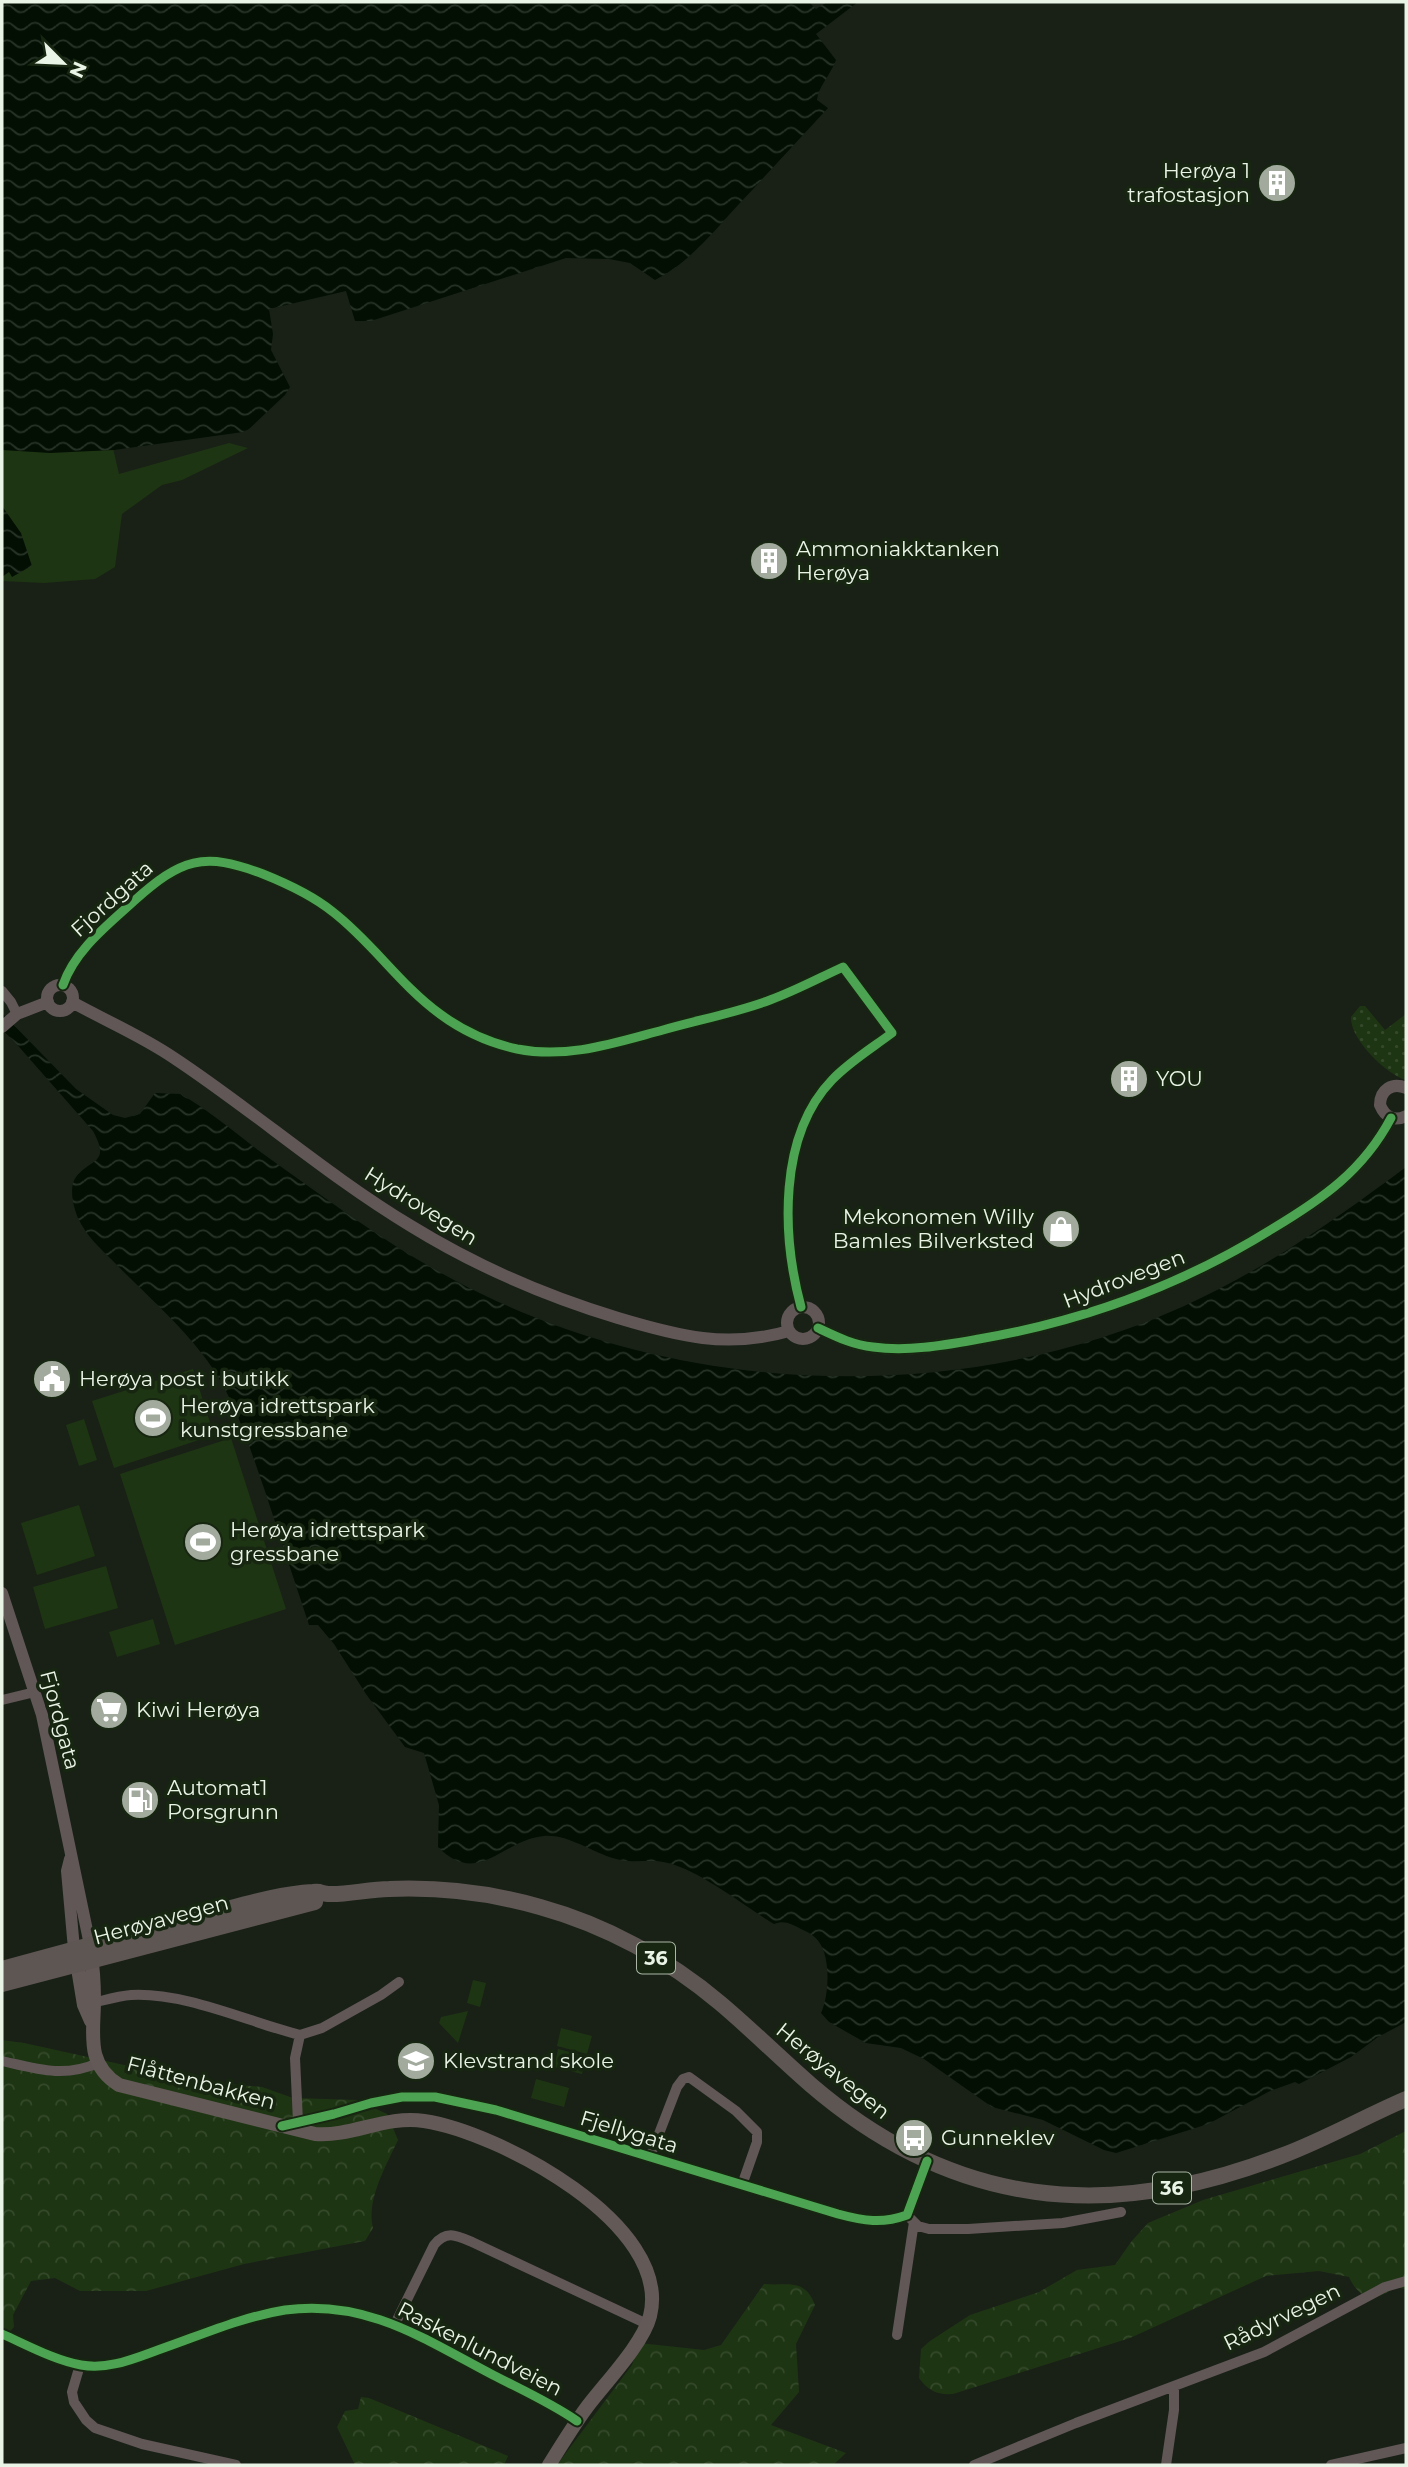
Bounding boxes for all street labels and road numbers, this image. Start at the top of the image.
street label: Fjordgata [66,855,158,942]
street label: Hydrovegen [360,1161,482,1250]
street label: Hydrovegen [1059,1244,1188,1313]
street label: Fjordgata [35,1668,86,1772]
street label: Herøyavegen [91,1889,231,1950]
road number: 36 [637,1942,675,1974]
street label: Herøyavegen [771,2017,895,2124]
street label: Flåttenbakken [124,2051,278,2114]
street label: Fjellygata [577,2105,681,2158]
road number: 36 [1153,2172,1191,2204]
street label: Rådyrvegen [1219,2278,1344,2356]
street label: Raskenlundveien [394,2296,567,2401]

